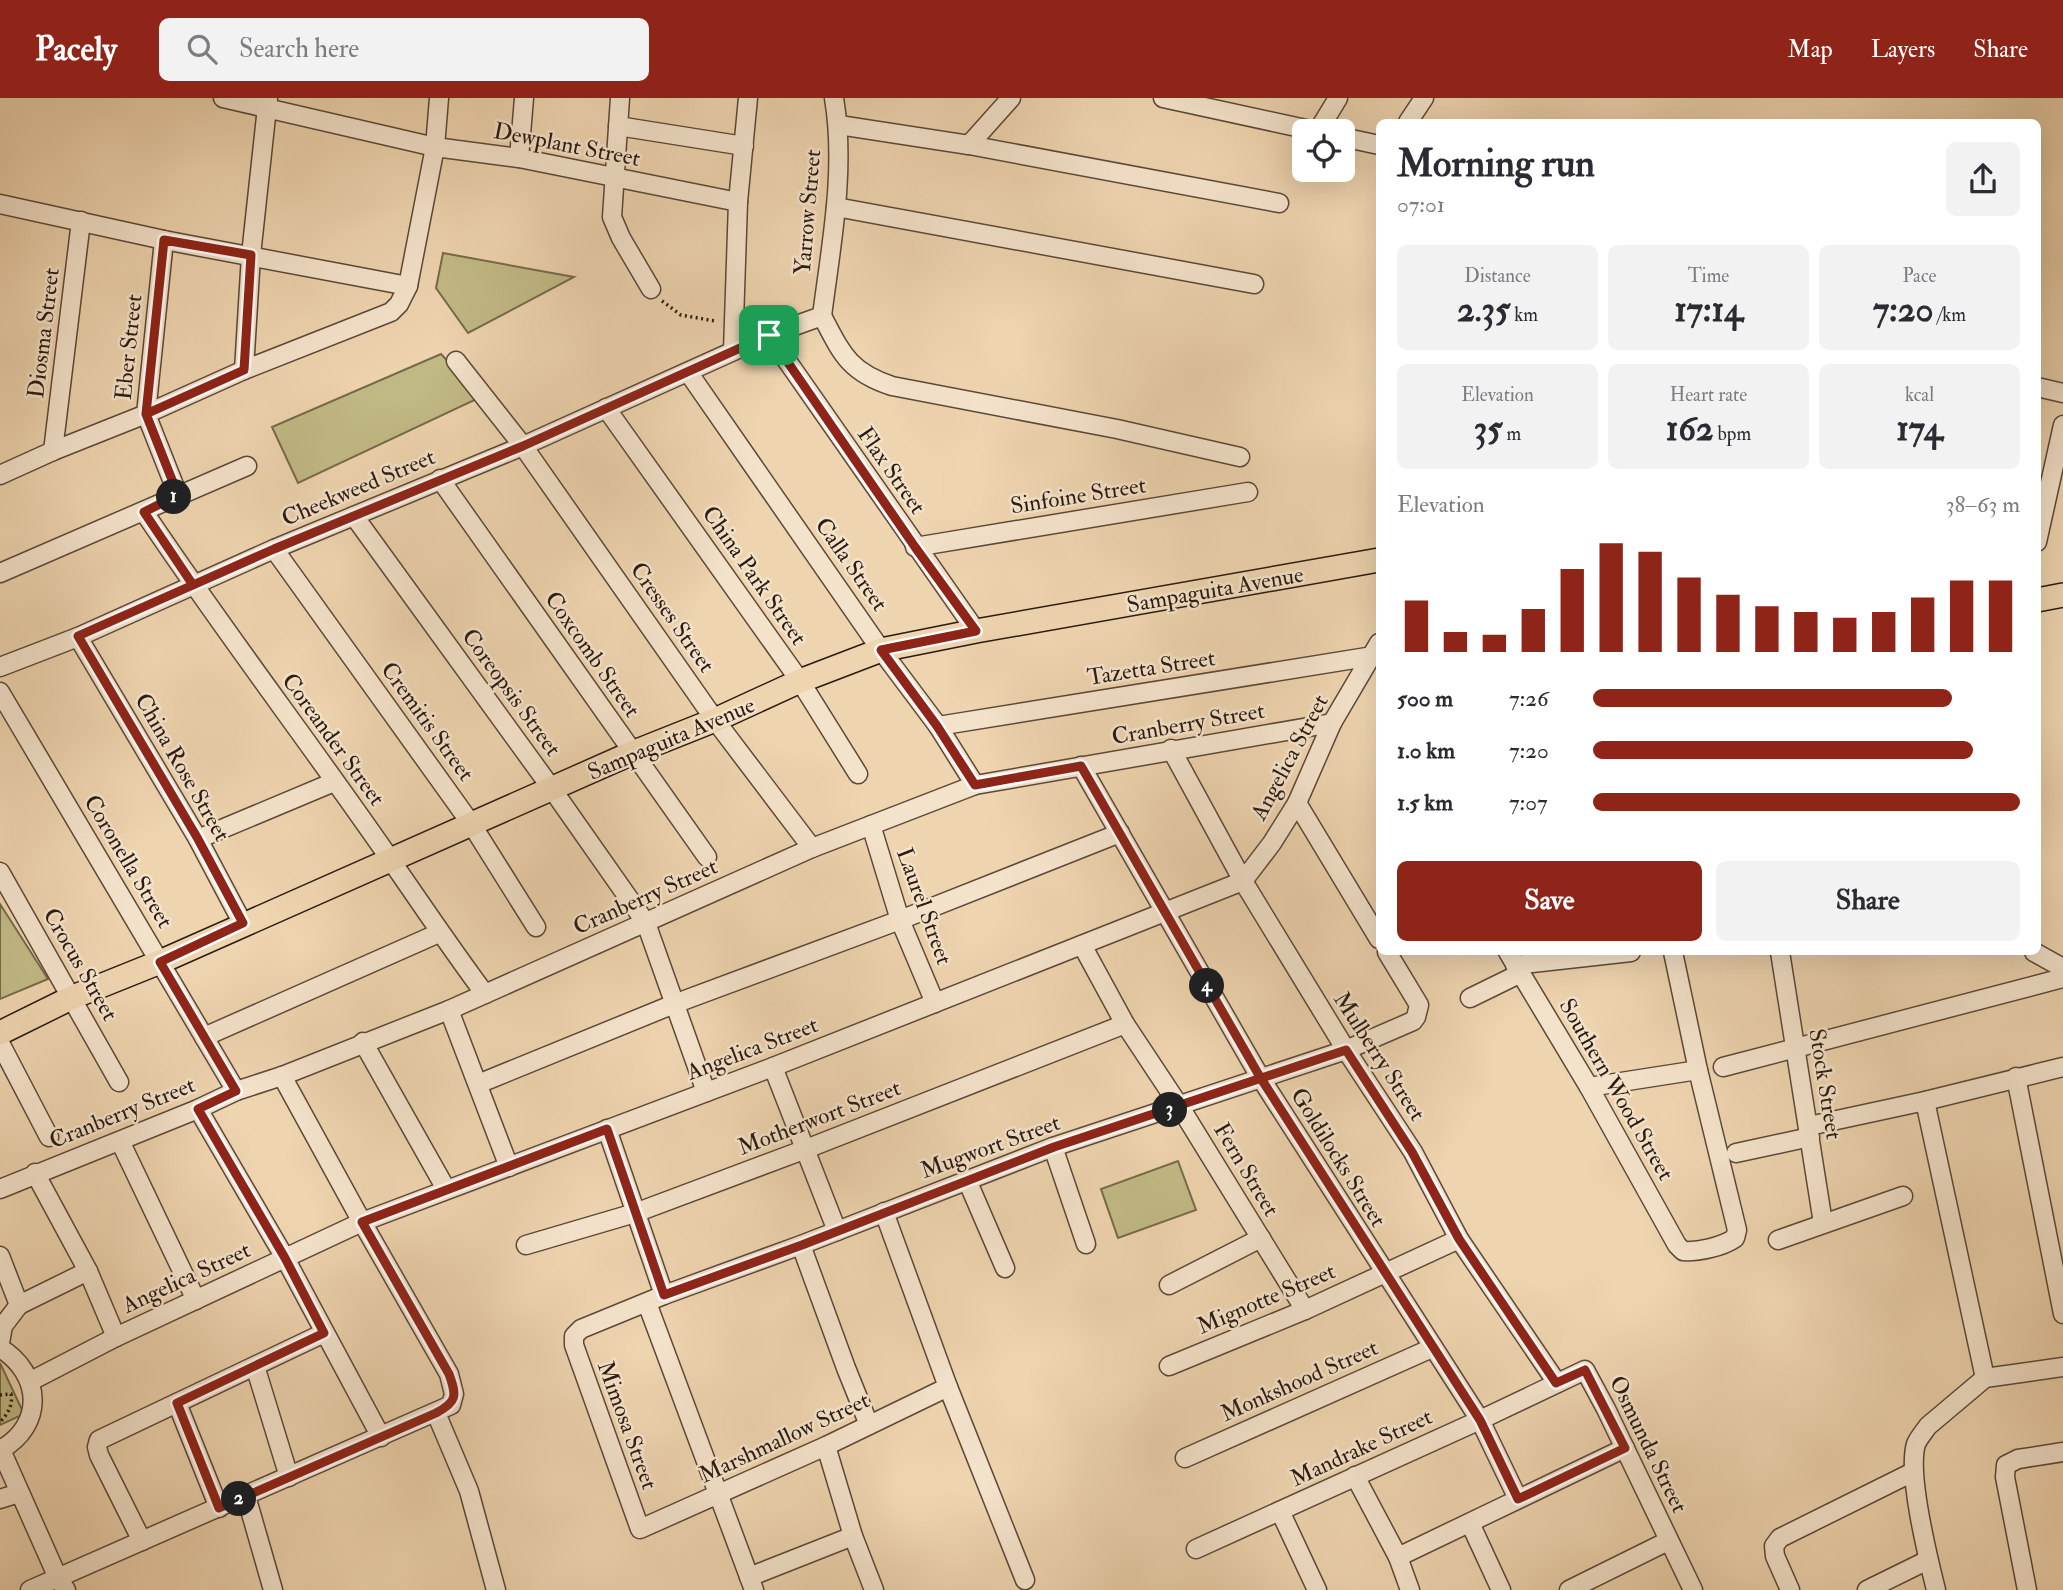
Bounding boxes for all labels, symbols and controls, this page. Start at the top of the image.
search box [159,18,649,81]
text: Pacely [35,29,117,70]
icon: search [183,30,221,68]
text: Search here [239,33,359,65]
text: Map [1788,34,1833,65]
text: Layers [1871,34,1935,65]
text: Share [1973,34,2028,65]
street label: Dewplant Street [491,116,643,174]
map controls [1292,119,1355,182]
button: locate [1292,119,1355,182]
text: Morning run [1397,140,1595,188]
button: share [1946,142,2020,216]
street label: Yarrow Street [788,148,827,276]
text: 07:01 [1397,190,1445,219]
text: Distance [1464,264,1531,288]
text: Time [1688,264,1729,288]
text: Pace [1902,264,1937,288]
street label: Diosma Street [21,266,66,400]
text: 2.35 [1457,288,1510,332]
text: 17:14 [1674,288,1743,332]
text: 7:20 [1873,288,1933,332]
street label: Eber Street [109,293,148,401]
text: km [1510,303,1538,327]
text: /km [1933,303,1966,327]
pin [739,305,799,365]
icon: arrive [750,316,788,354]
text: Elevation [1461,383,1534,407]
text: Heart rate [1670,383,1747,407]
text: kcal [1905,383,1934,407]
text: 35 [1474,407,1503,451]
text: 162 [1666,407,1714,451]
text: 174 [1896,407,1943,451]
street label: Flax Street [851,421,932,520]
text: m [1503,422,1521,446]
text: bpm [1714,422,1751,446]
street label: Cheekweed Street [277,442,439,533]
street label: Sinfoine Street [1008,470,1148,521]
pin: 1 [156,480,192,514]
text: 1 [170,484,177,508]
text: Elevation [1397,490,1485,519]
text: 38–63 m [1946,490,2020,519]
street label: China Park Street [696,500,813,650]
street label: Calla Street [809,512,894,617]
street label: Cresses Street [624,556,721,678]
street label: Sampaguita Avenue [1125,560,1306,620]
street label: Coxcomb Street [538,586,647,723]
street label: Coreopsis Street [455,623,568,762]
street label: Tazetta Street [1085,643,1217,692]
street label: Cremitis Street [375,656,481,787]
street label: Coreander Street [276,667,391,811]
text: 500 m [1397,684,1453,713]
text: 7:26 [1509,684,1549,713]
street label: China Rose Street [128,688,237,846]
street label: Angelica Street [1244,689,1335,826]
street label: Sampaguita Avenue [583,690,760,788]
street label: Cranberry Street [1109,696,1267,751]
text: 1.0 km [1397,736,1455,765]
text: 7:20 [1509,736,1549,765]
text: 1.5 km [1397,788,1453,817]
text: 7:07 [1509,788,1548,817]
street label: Coronella Street [77,789,180,933]
street label: Laurel Street [890,844,959,969]
street label: Cranberry Street [569,852,722,941]
button: Save [1397,861,1702,941]
button: Share [1716,861,2020,941]
street label: Crocus Street [37,903,125,1026]
pin: 4 [1190,968,1224,1004]
text: 4 [1201,973,1212,997]
street label: Mulberry Street [1327,986,1432,1126]
street label: Southern Wood Street [1553,993,1680,1185]
street label: Angelica Street [681,1010,822,1087]
street label: Stock Street [1802,1027,1849,1142]
street label: Cranberry Street [45,1070,199,1155]
street label: Motherwort Street [734,1073,905,1162]
street label: Goldilocks Street [1284,1082,1393,1232]
pin: 3 [1152,1093,1188,1128]
text: 3 [1166,1097,1173,1121]
street label: Mugwort Street [916,1108,1064,1185]
street label: Fern Street [1207,1117,1286,1221]
street label: Angelica Street [116,1235,255,1320]
street label: Mignotte Street [1193,1256,1340,1341]
street label: Monkshood Street [1216,1333,1382,1428]
street label: Mimosa Street [591,1357,664,1493]
street label: Osmunda Street [1603,1371,1694,1518]
street label: Marshmallow Street [695,1385,874,1490]
street label: Mandrake Street [1286,1402,1437,1493]
pin: 2 [222,1482,256,1516]
text: 2 [234,1486,243,1510]

